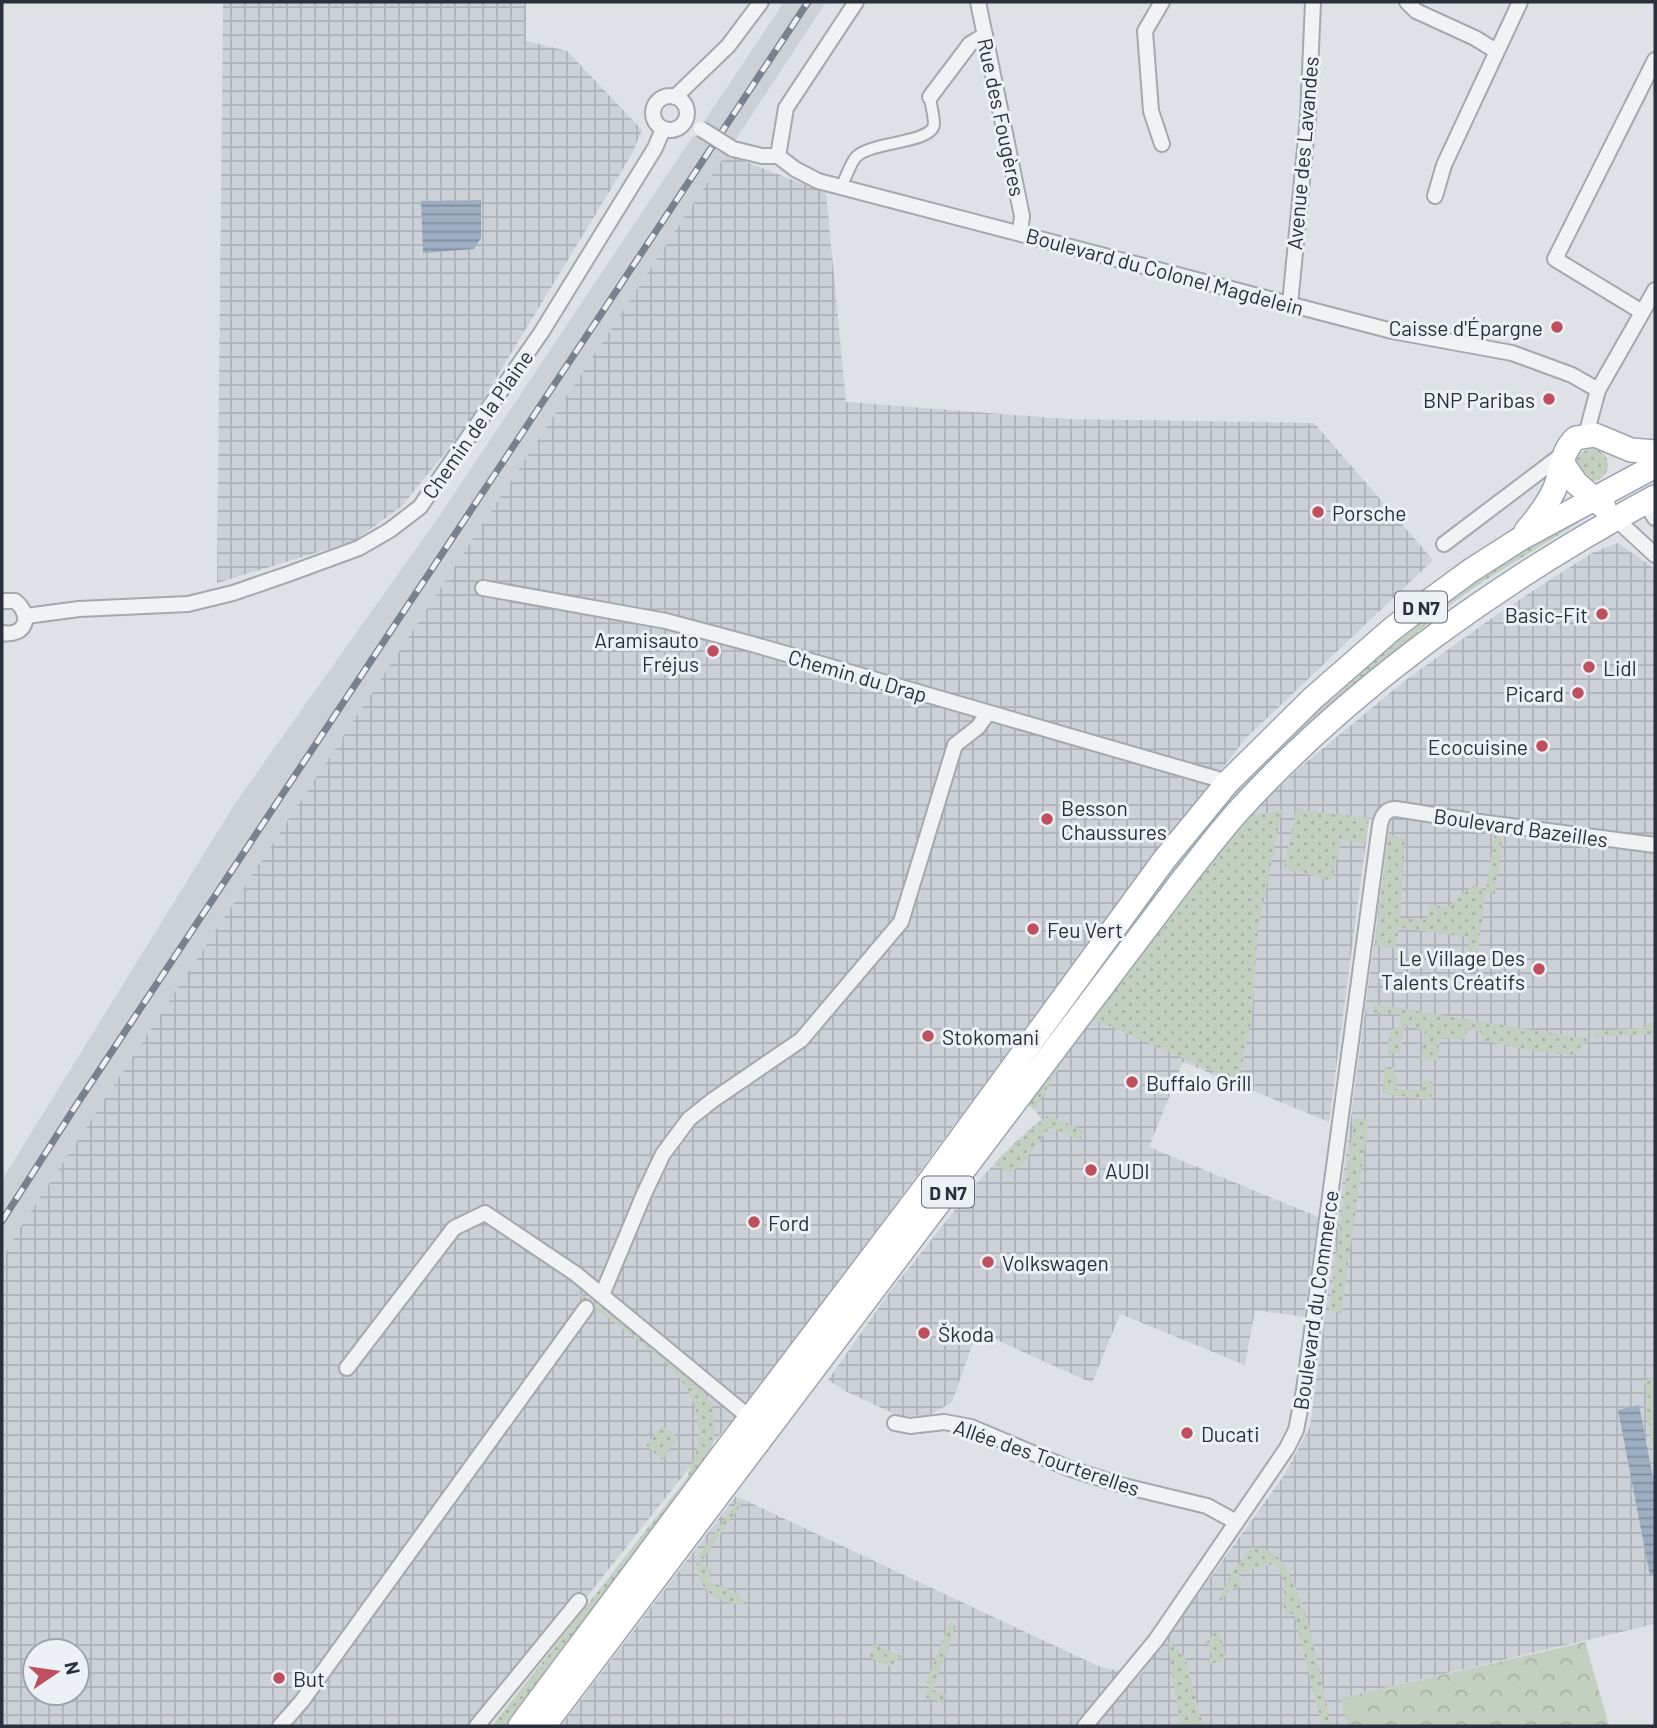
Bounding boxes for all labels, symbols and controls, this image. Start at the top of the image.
street label: Rue des Fougères [973,36,1031,198]
street label: Avenue des Lavandes [1281,55,1323,251]
street label: Boulevard du Colonel Magdelein [1023,222,1307,320]
place label: Caisse d'Épargne [1389,315,1543,340]
marker: Caisse d'Épargne [1549,319,1565,335]
street label: Chemin de la Plaine [416,345,538,503]
place label: BNP Paribas [1423,387,1535,412]
marker: BNP Paribas [1541,391,1557,407]
place label: Porsche [1332,500,1406,525]
marker: Porsche [1310,504,1326,520]
road number: D N7 [1395,592,1447,622]
place label: Basic-Fit [1505,602,1588,627]
marker: Basic-Fit [1594,606,1610,622]
place label: Aramisauto Fréjus [594,627,699,676]
marker: Aramisauto Fréjus [705,643,721,659]
street label: Chemin du Drap [786,643,930,707]
place label: Lidl [1603,655,1637,680]
marker: Lidl [1581,659,1597,675]
place label: Picard [1506,681,1564,706]
marker: Picard [1570,685,1586,701]
place label: Ecocuisine [1428,734,1528,759]
marker: Ecocuisine [1534,738,1550,754]
place label: Besson Chaussures [1061,795,1167,844]
street label: Boulevard Bazeilles [1432,802,1610,852]
marker: Besson Chaussures [1039,811,1055,827]
place label: Feu Vert [1047,917,1123,942]
marker: Feu Vert [1025,921,1041,937]
place label: Le Village Des Talents Créatifs [1381,945,1525,994]
marker: Le Village Des Talents Créatifs [1531,961,1547,977]
place label: Stokomani [942,1024,1039,1049]
marker: Stokomani [920,1028,936,1044]
place label: Buffalo Grill [1146,1070,1251,1095]
marker: Buffalo Grill [1124,1074,1140,1090]
place label: AUDI [1105,1158,1150,1183]
marker: AUDI [1083,1162,1099,1178]
road number: D N7 [922,1176,974,1208]
street label: Boulevard du Commerce [1287,1188,1343,1412]
place label: Ford [768,1210,810,1235]
marker: Ford [746,1214,762,1230]
place label: Volkswagen [1002,1250,1109,1275]
marker: Volkswagen [980,1254,996,1270]
place label: Škoda [938,1321,994,1346]
marker: Škoda [916,1325,932,1341]
street label: Allée des Tourterelles [951,1413,1143,1501]
place label: Ducati [1201,1421,1260,1446]
marker: Ducati [1179,1425,1195,1441]
north arrow [21,1637,91,1707]
text: N [60,1659,86,1677]
place label: But [293,1666,325,1691]
marker: But [271,1670,287,1686]

